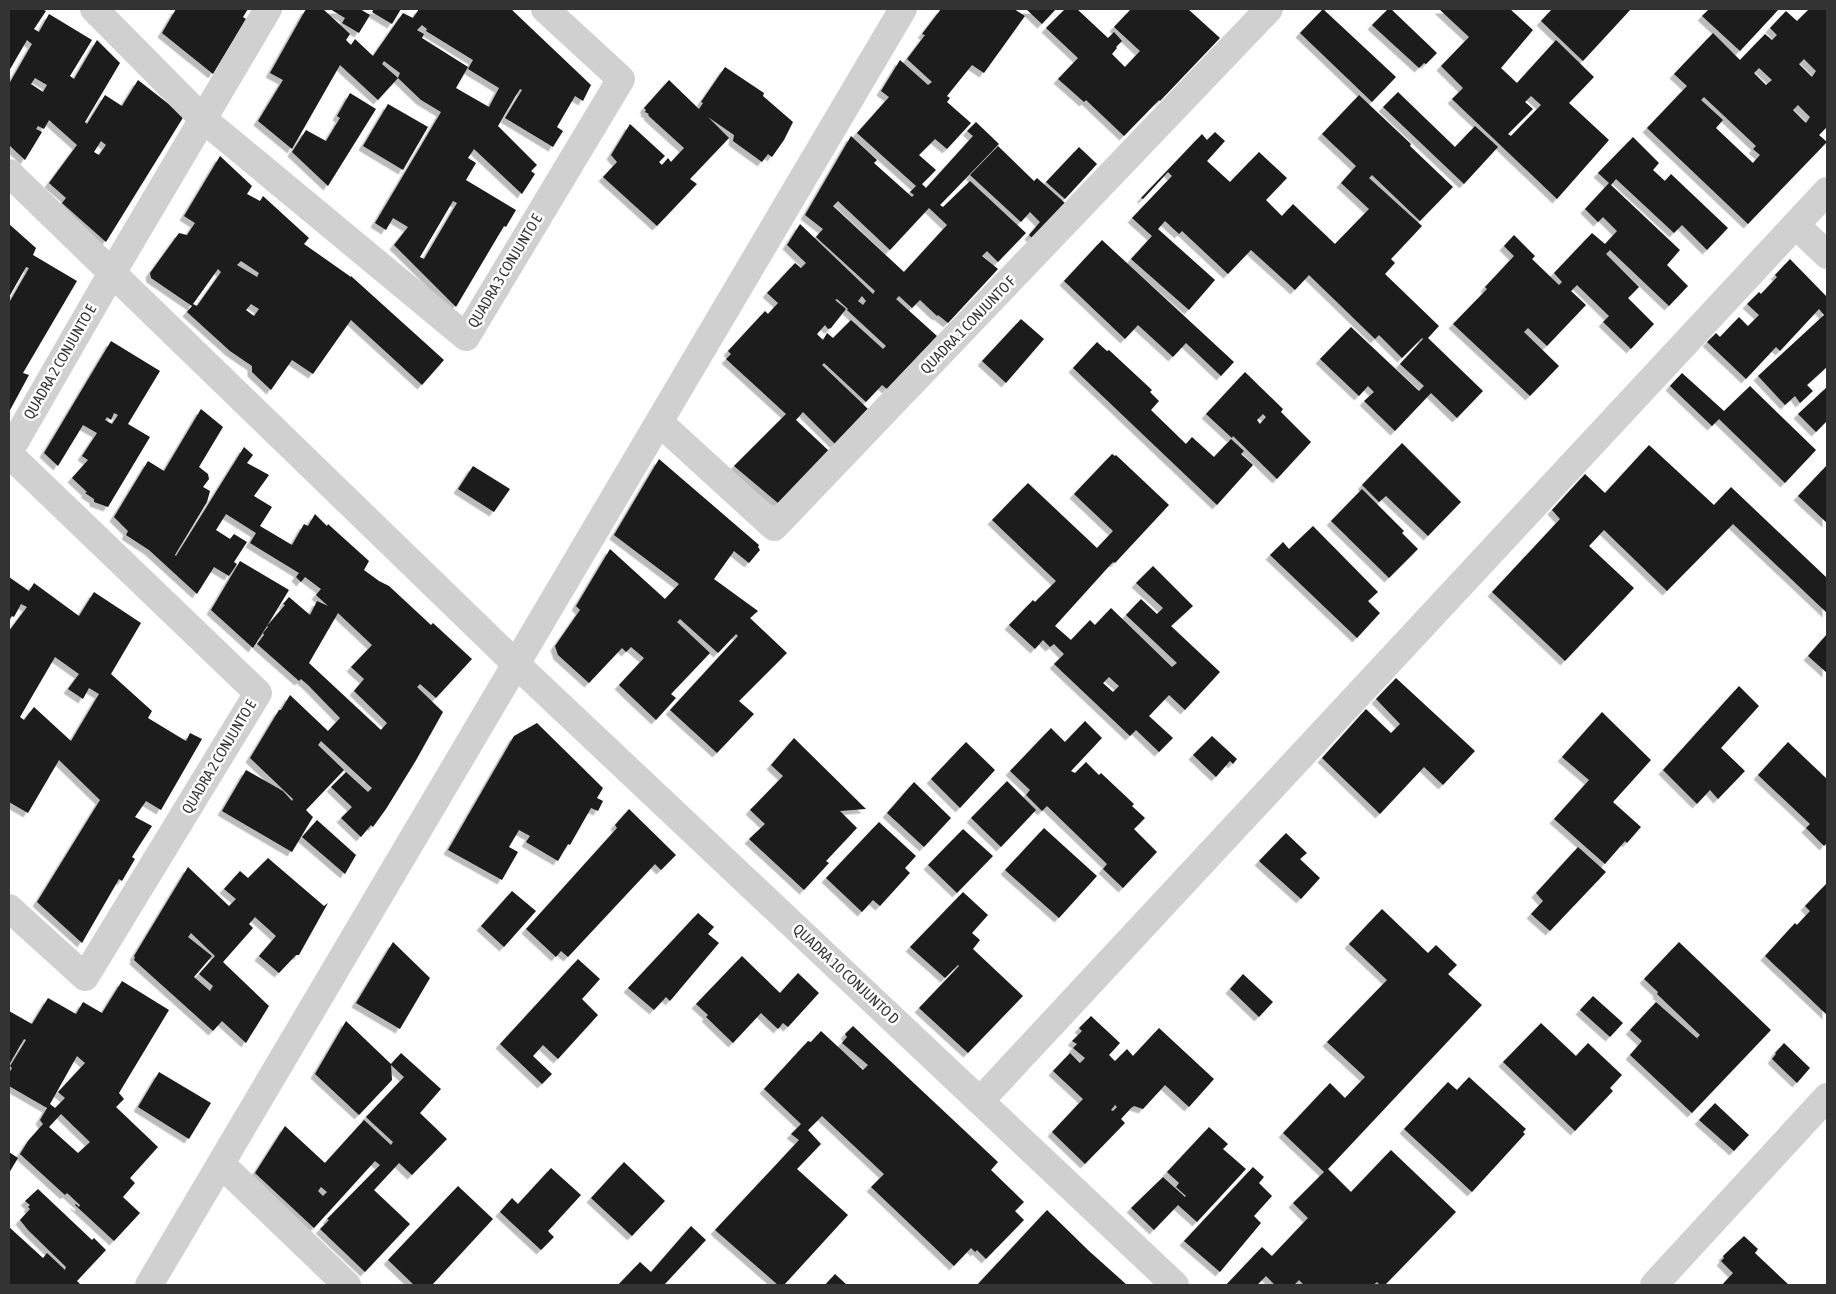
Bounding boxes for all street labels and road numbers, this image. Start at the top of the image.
street label: QUADRA 3 CONJUNTO E [464,210,545,331]
street label: QUADRA 1 CONJUNTO F [917,272,1019,377]
street label: QUADRA 2 CONJUNTO E [20,301,100,422]
street label: QUADRA 2 CONJUNTO E [178,696,259,817]
street label: QUADRA 10 CONJUNTO D [790,920,903,1027]

